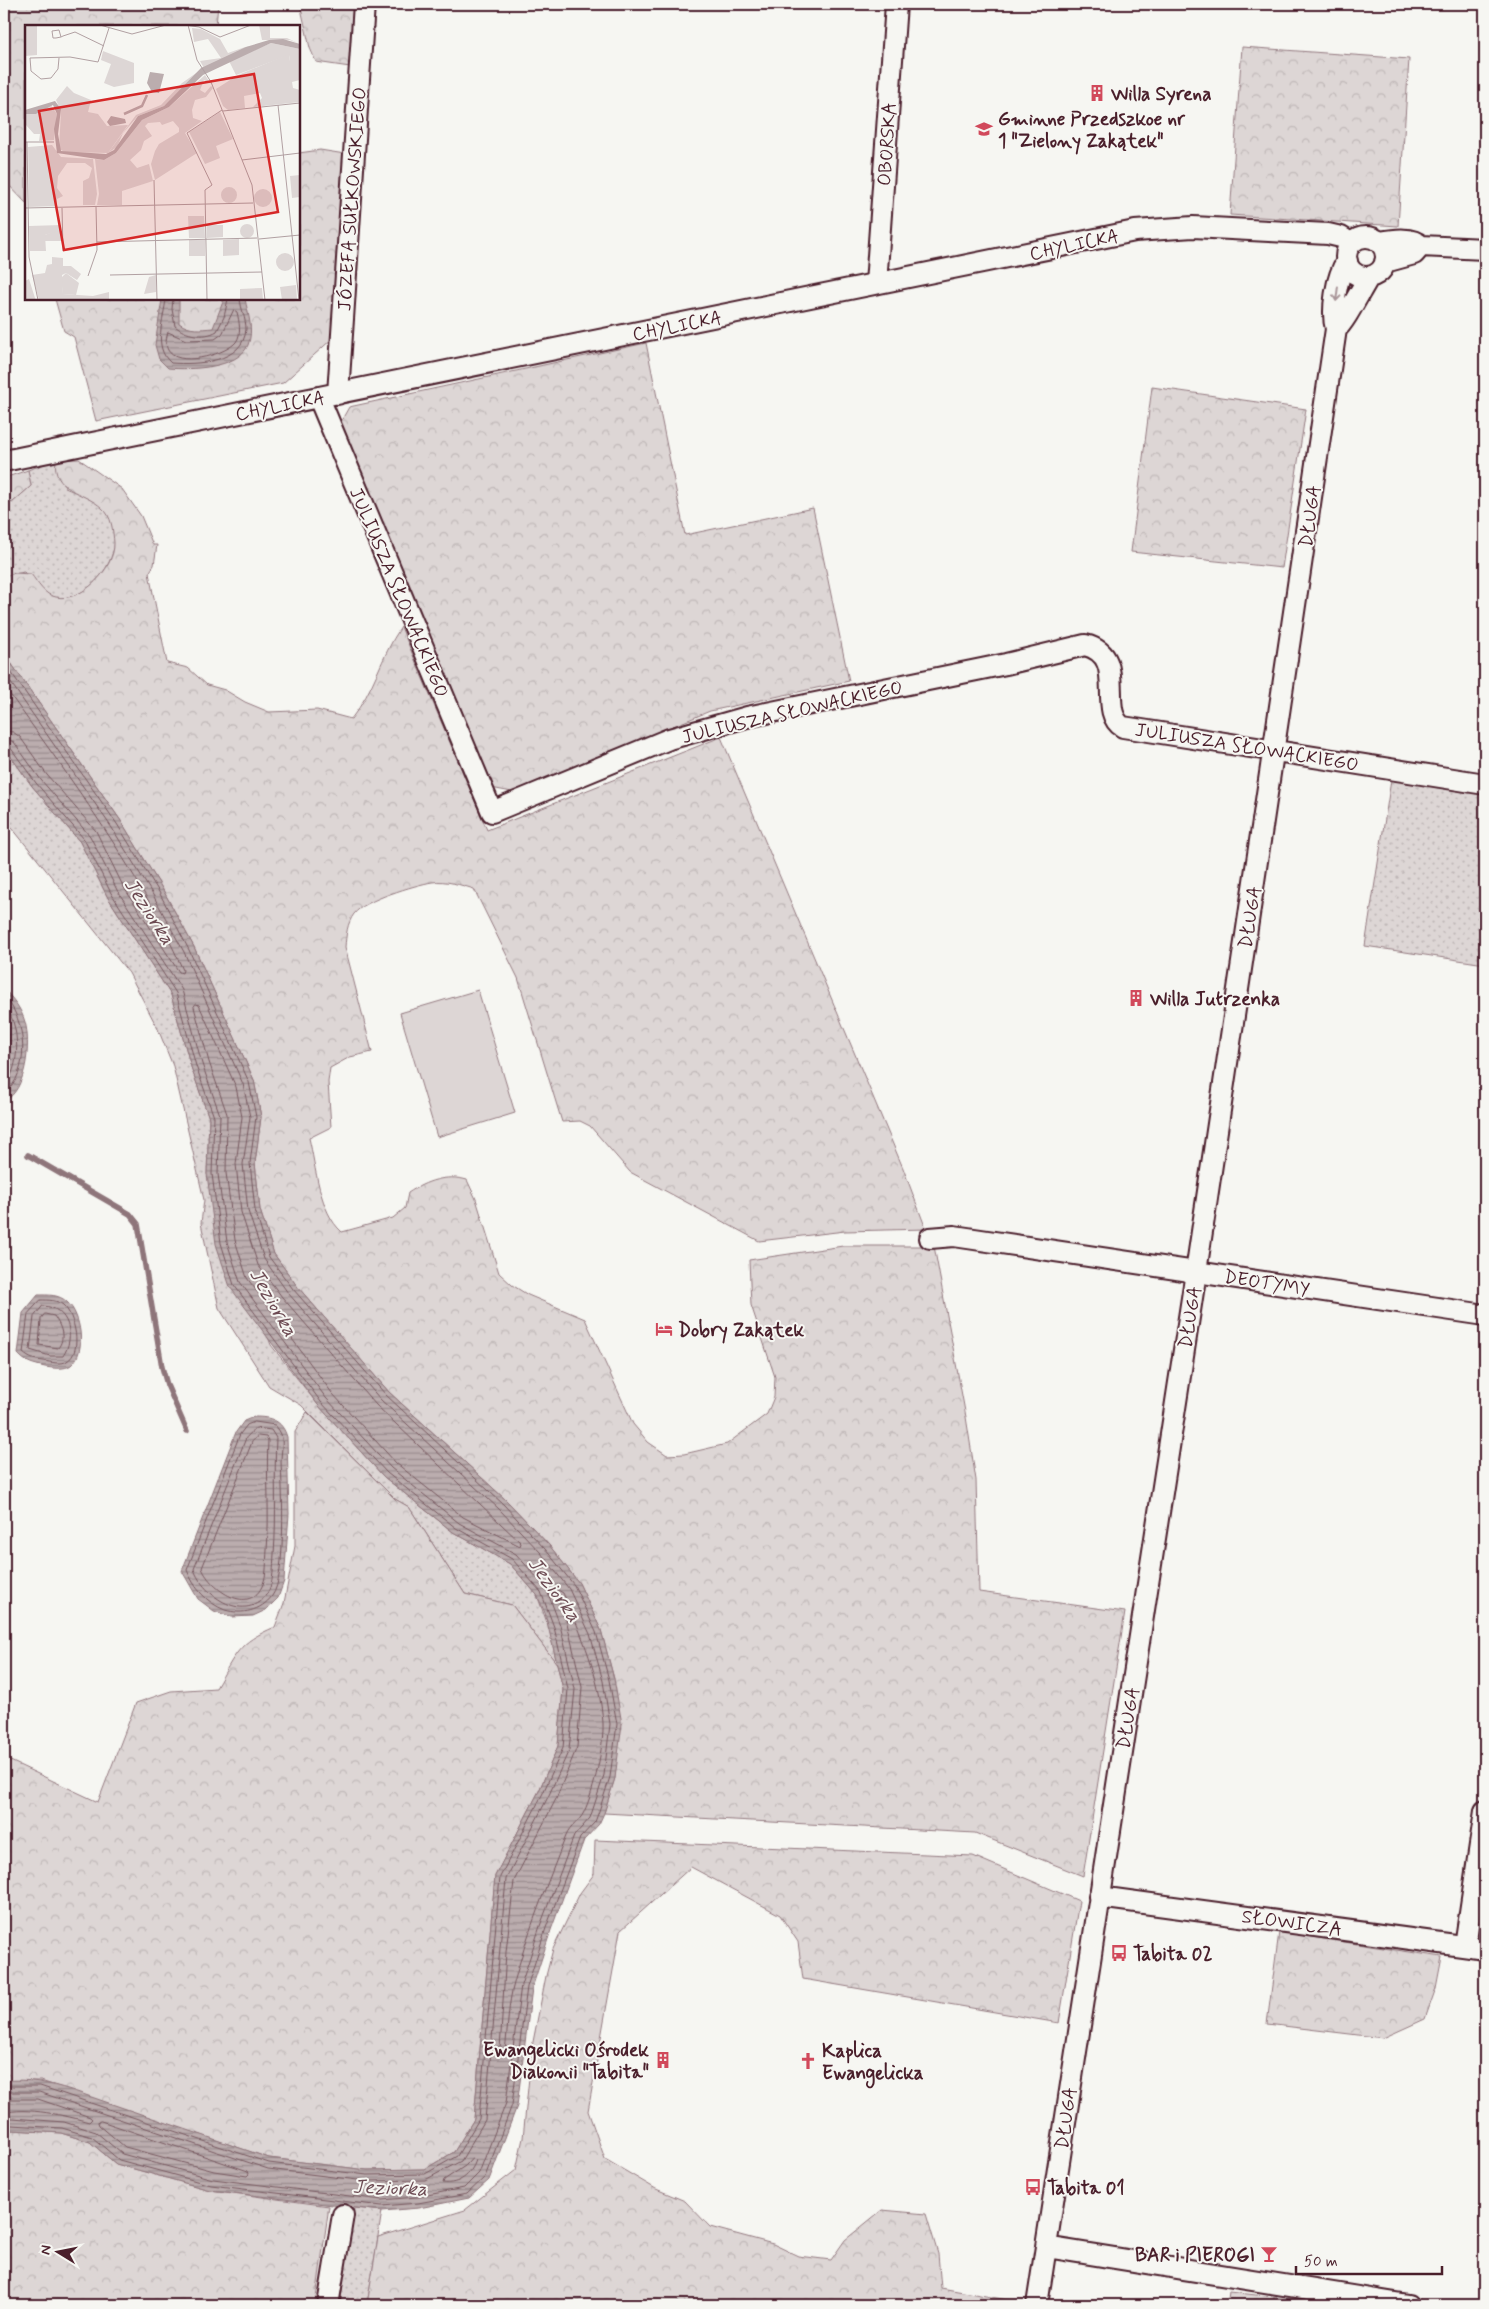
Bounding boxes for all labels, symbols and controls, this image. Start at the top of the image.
inset map [25,25,300,300]
place label: Willa Syrena [1110,82,1212,107]
building icon: Willa Syrena [1087,83,1107,103]
street label: JÓZEFA SUŁKOWSKIEGO [332,86,373,312]
street label: OBORSKA [872,101,903,187]
place label: Gminne Przedszkoe nr 1 "Zielony Zakątek" [998,107,1186,155]
school or university icon: Gminne Przedszkoe nr 1 "Zielony Zakątek" [974,119,994,139]
street label: CHYLICKA [1027,224,1121,267]
one-way arrow [1332,286,1342,302]
street label: CHYLICKA [630,306,724,347]
street label: CHYLICKA [233,386,327,427]
street label: JULIUSZA SŁOWACKIEGO [343,484,454,701]
street label: DŁUGA [1294,484,1327,549]
street label: JULIUSZA SŁOWACKIEGO [679,675,905,750]
street label: JULIUSZA SŁOWACKIEGO [1133,717,1360,778]
water label: Jeziorka [117,873,180,950]
street label: DŁUGA [1233,884,1268,950]
place label: Willa Jutrzenka [1149,987,1280,1012]
building icon: Willa Jutrzenka [1126,988,1146,1008]
water label: Jeziorka [242,1264,303,1342]
street label: DEOTYMY [1222,1264,1312,1303]
street label: DŁUGA [1173,1284,1208,1350]
place label: Dobry Zakątek [678,1318,804,1344]
hotel icon: Dobry Zakątek [654,1319,674,1339]
water label: Jeziorka [521,1552,587,1628]
street label: DŁUGA [1111,1685,1146,1751]
street label: SŁOWICZA [1240,1904,1344,1943]
place label: Tabita 02 [1133,1942,1212,1967]
bus stop icon: Tabita 02 [1109,1943,1129,1963]
place label: Ewangelicki Ośrodek Diakonii "Tabita" [483,2038,649,2085]
place label: Kaplica Ewangelicka [822,2039,924,2089]
building icon: Ewangelicki Ośrodek Diakonii "Tabita" [653,2050,673,2070]
church icon: Kaplica Ewangelicka [798,2051,818,2071]
street label: DŁUGA [1050,2086,1083,2151]
water label: Jeziorka [352,2174,428,2203]
place label: Tabita 01 [1047,2176,1125,2201]
bus stop icon: Tabita 01 [1023,2177,1043,2197]
north arrow [32,2226,82,2276]
place label: BAR i PIEROGI [1135,2243,1255,2268]
text: N [37,2244,56,2256]
bar icon: BAR i PIEROGI [1259,2244,1279,2264]
scale bar [1296,2244,1443,2276]
text: 50 m [1304,2252,1338,2272]

